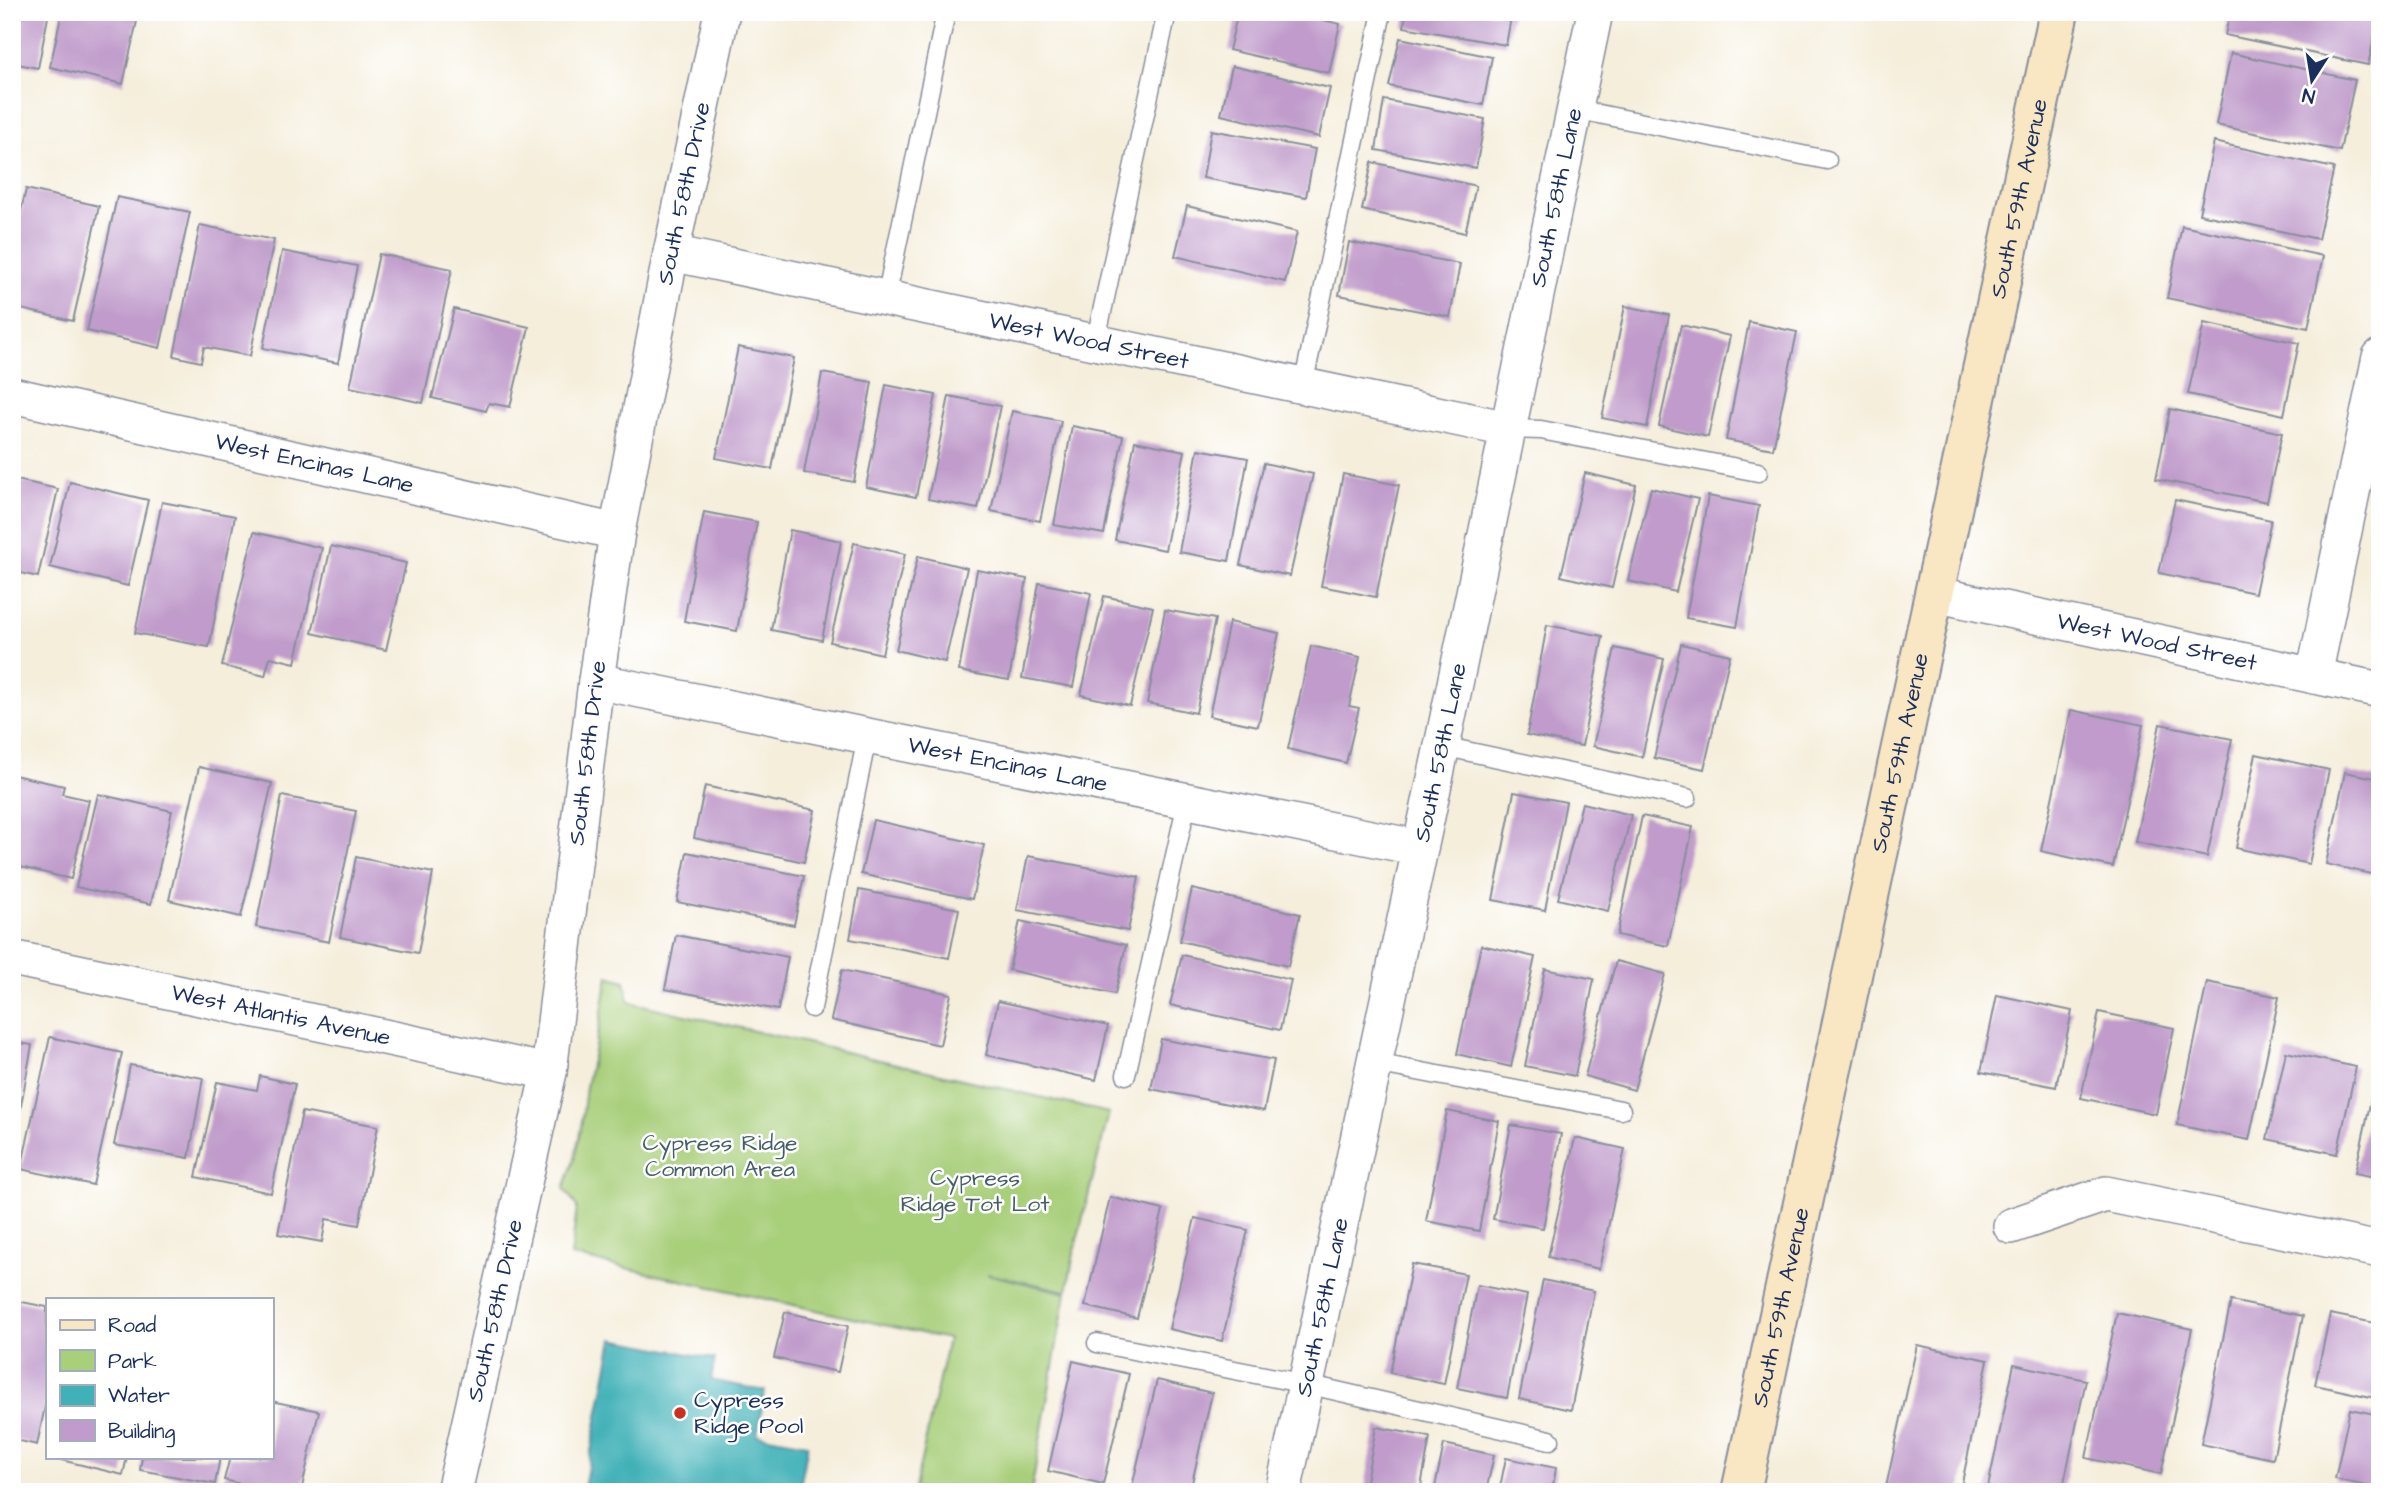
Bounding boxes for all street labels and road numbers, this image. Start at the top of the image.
street label: South 59th Avenue [1982,96,2056,301]
street label: South 58th Drive [649,99,719,288]
street label: South 58th Lane [1522,105,1591,290]
street label: West Wood Street [986,304,1193,378]
street label: West Encinas Lane [212,425,417,501]
street label: West Wood Street [2054,605,2261,679]
street label: South 59th Avenue [1863,650,1937,856]
street label: South 58th Drive [560,658,615,847]
street label: South 58th Lane [1406,660,1475,845]
street label: West Encinas Lane [905,729,1110,800]
street label: West Atlantis Avenue [168,976,394,1054]
street label: South 59th Avenue [1744,1204,1818,1410]
street label: South 58th Lane [1288,1215,1357,1400]
street label: South 58th Drive [459,1216,531,1405]

